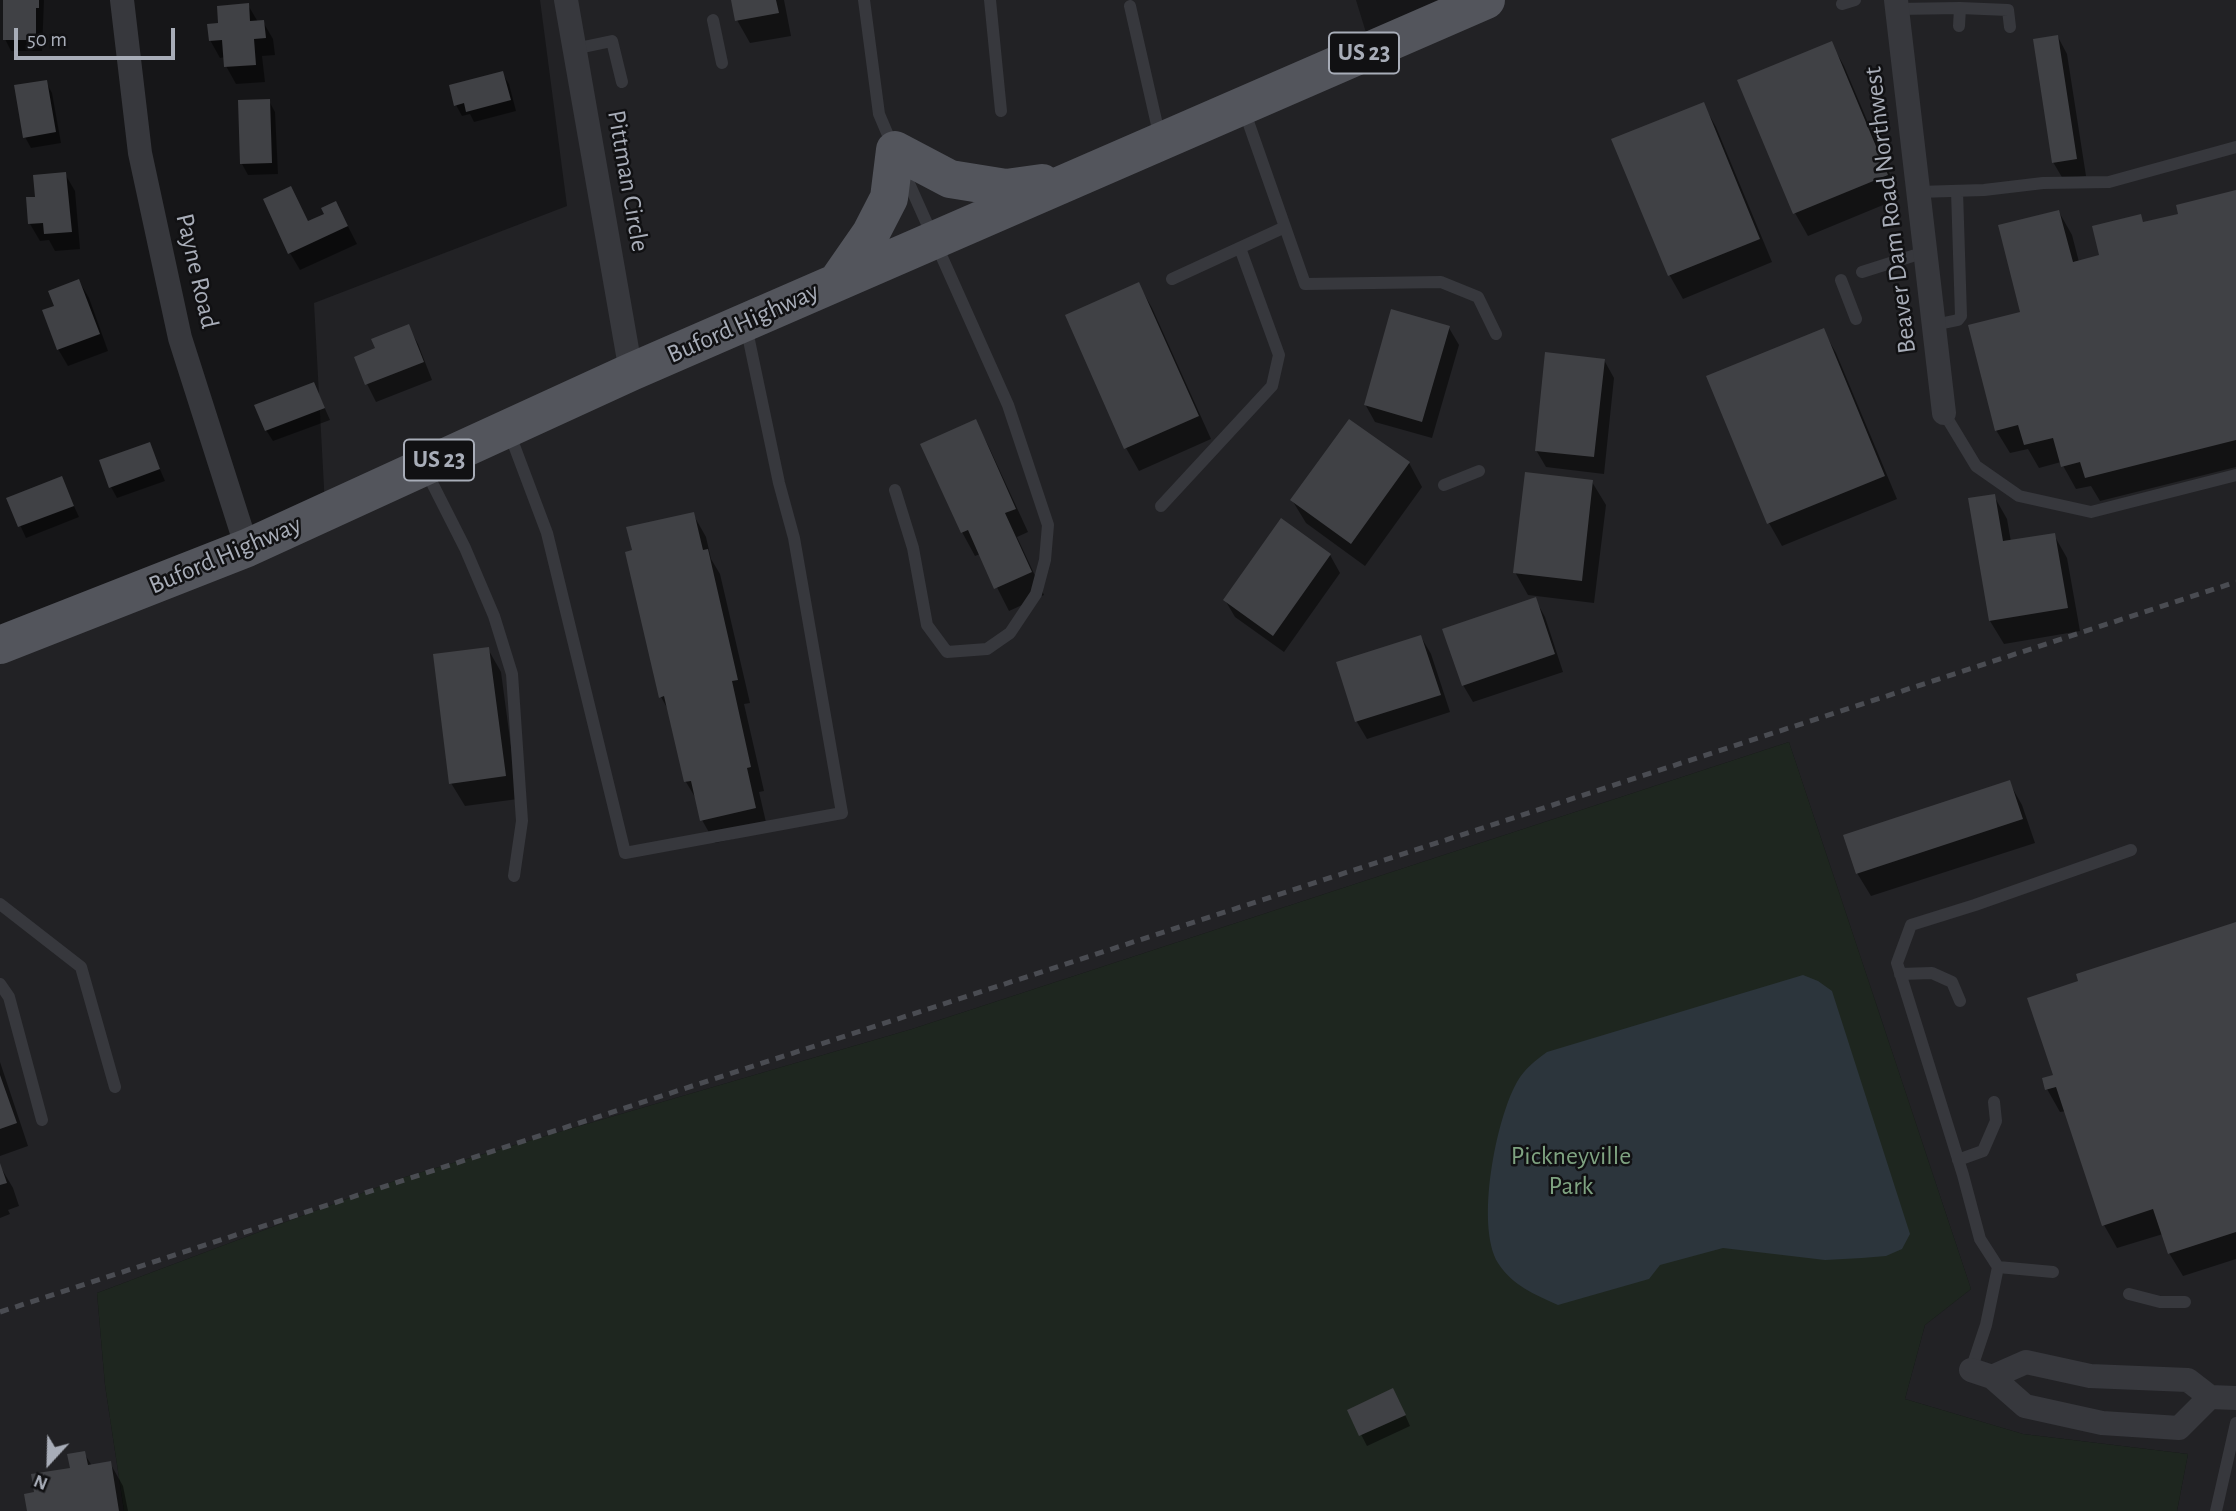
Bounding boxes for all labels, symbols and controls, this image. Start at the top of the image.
scale bar [18,14,178,58]
text: 50 m [27,29,67,50]
road number: US 23 [1329,32,1399,74]
street label: Beaver Dam Road Northwest [1857,65,1923,355]
street label: Pittman Circle [600,108,656,254]
street label: Payne Road [169,210,225,332]
street label: Buford Highway [662,276,824,370]
road number: US 23 [404,439,474,480]
street label: Buford Highway [144,509,306,601]
park label: Pickneyville Park [1511,1140,1631,1202]
north arrow [14,1427,84,1497]
text: N [31,1471,51,1493]

